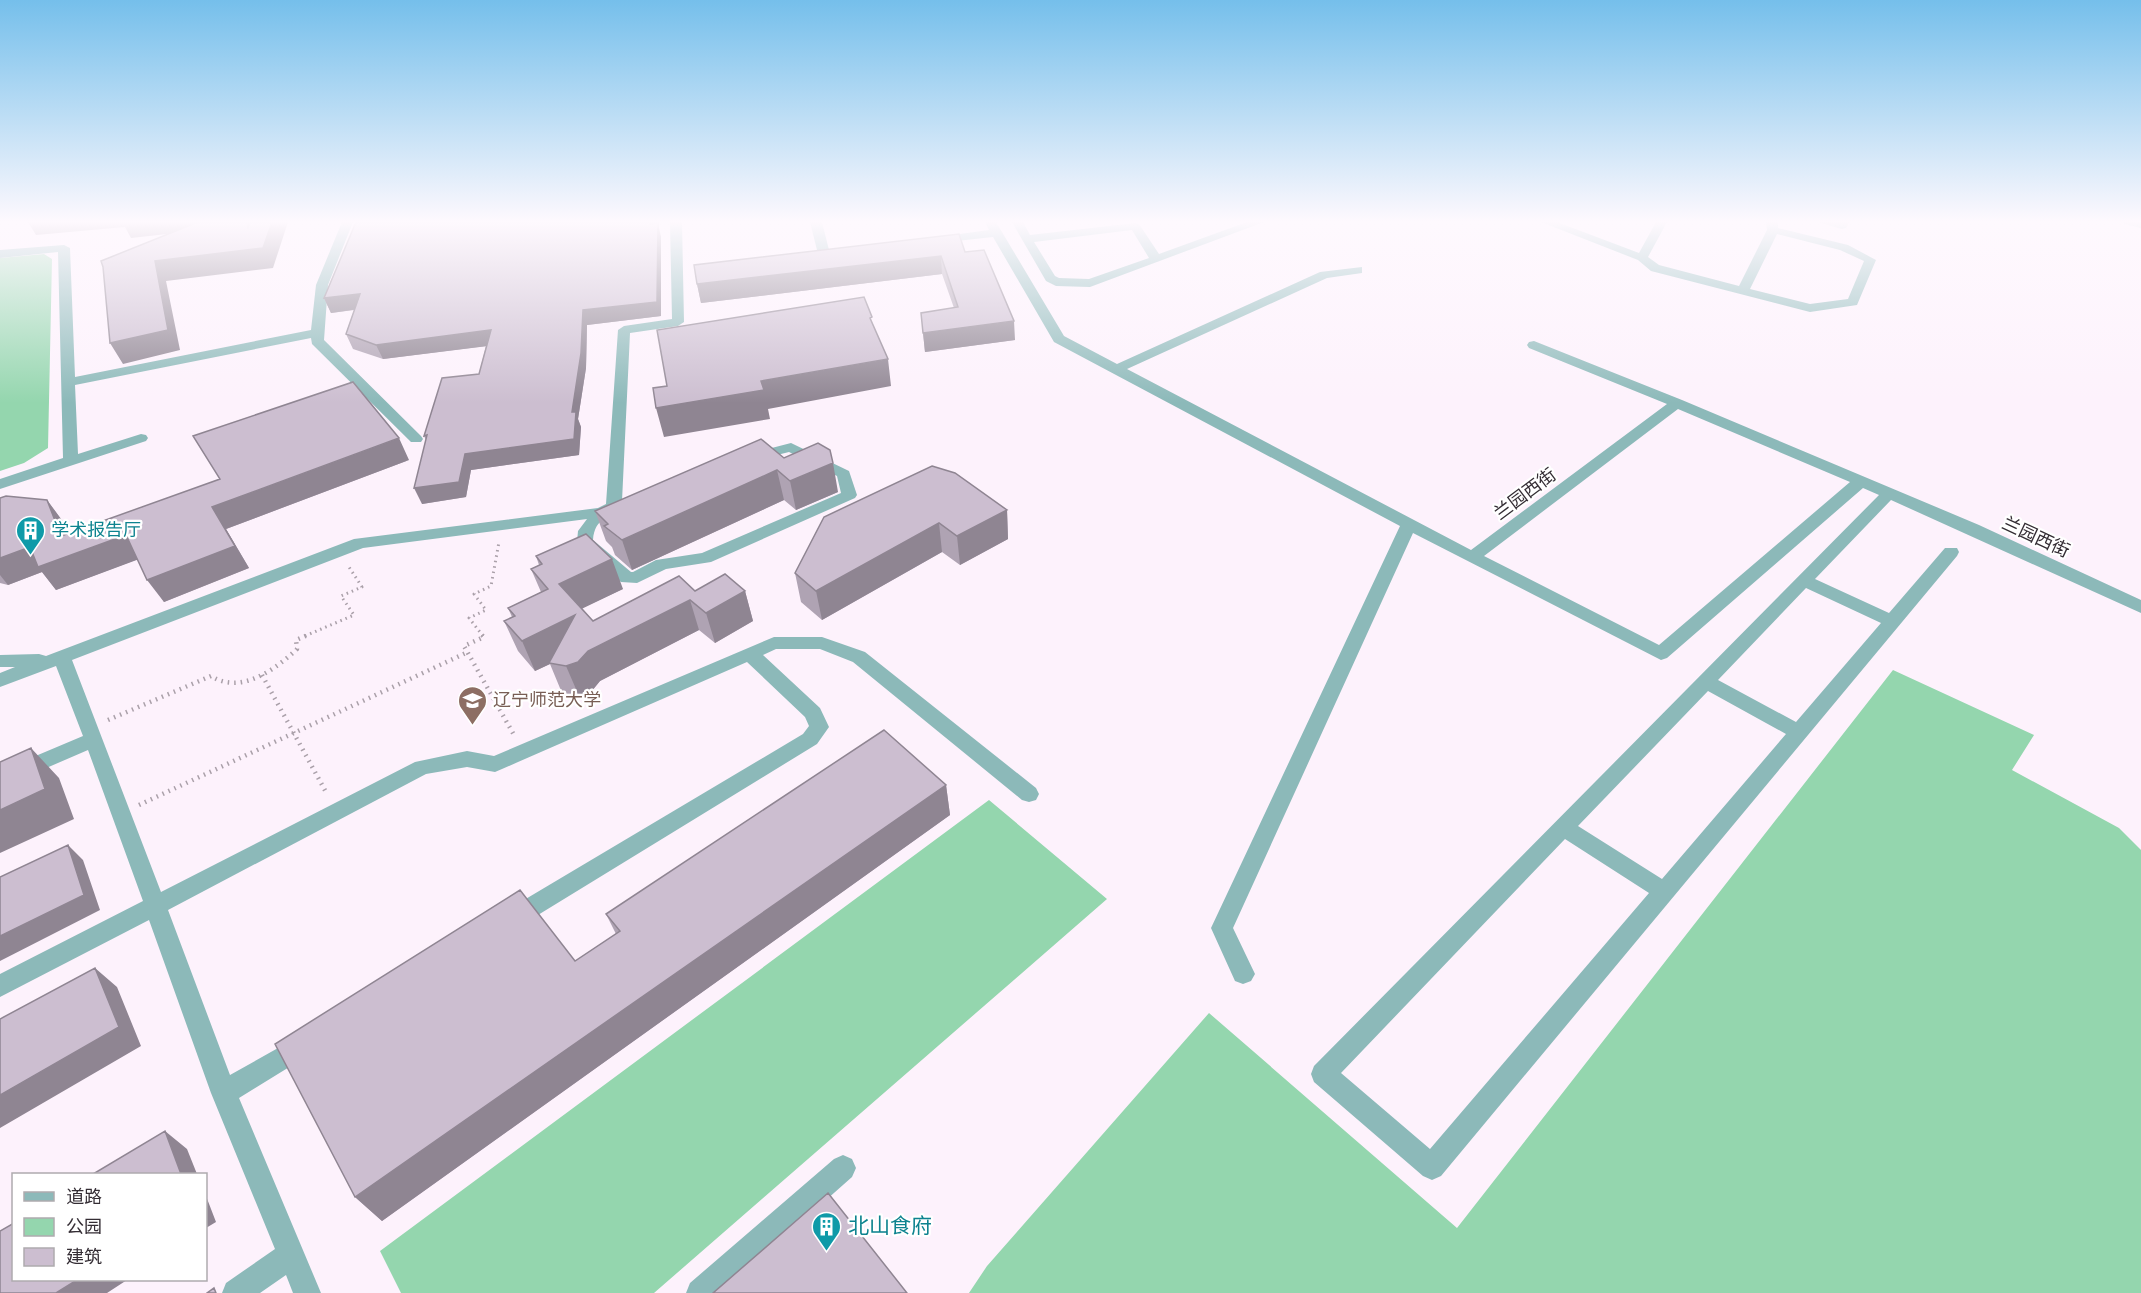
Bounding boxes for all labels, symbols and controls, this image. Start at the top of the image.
street label: 兰园西街 [1488,462,1560,524]
street label: 兰园西街 [1999,510,2074,562]
building icon: 学术报告厅 [14,514,46,556]
place label: 学术报告厅 [51,517,141,541]
school or university icon: 辽宁师范大学 [456,684,488,726]
place label: 辽宁师范大学 [493,687,601,711]
legend [12,1173,207,1281]
text: 道路 [66,1184,102,1208]
building icon: 北山食府 [811,1210,843,1252]
place label: 北山食府 [848,1211,932,1239]
text: 公园 [66,1214,102,1238]
text: 建筑 [66,1244,102,1268]

